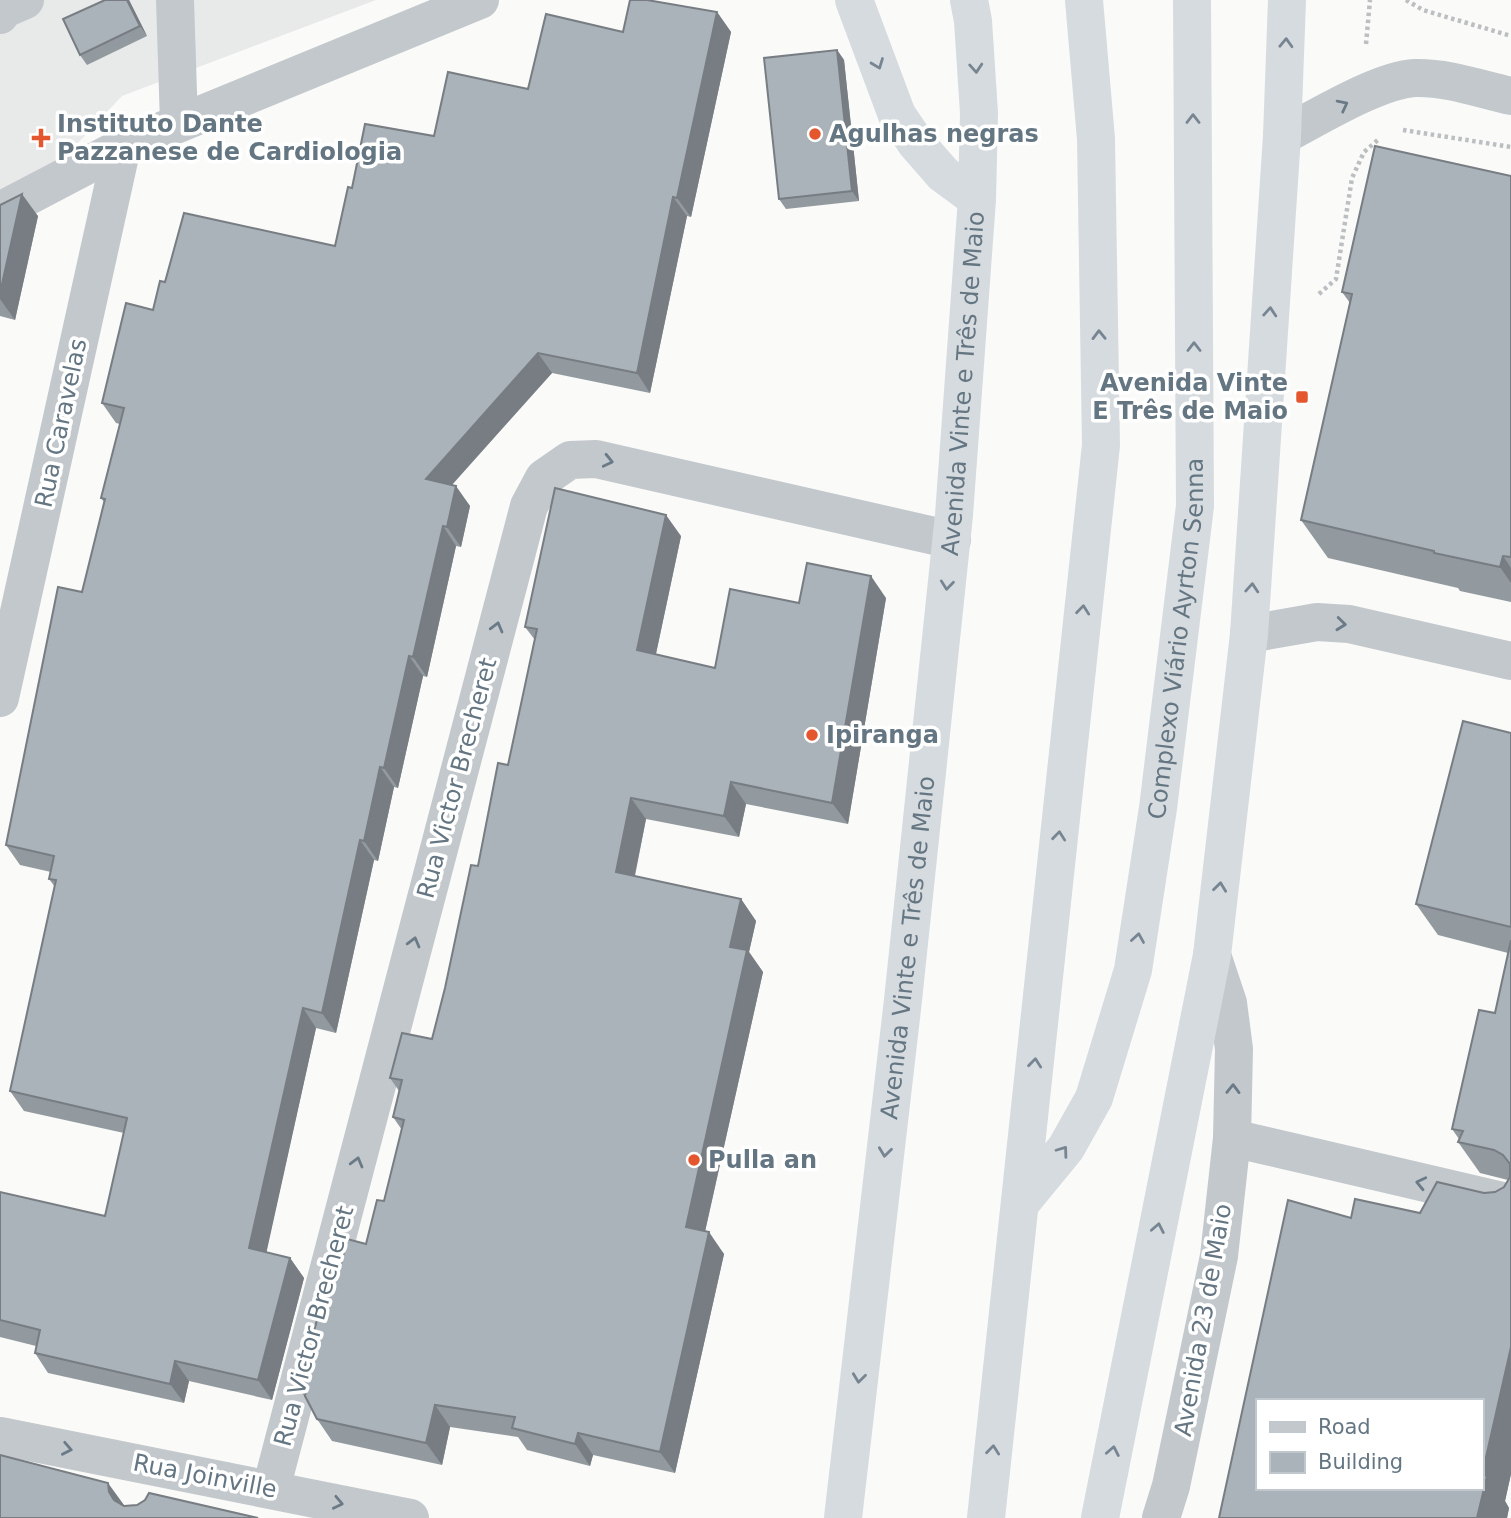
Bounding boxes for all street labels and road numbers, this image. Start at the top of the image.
street label: Avenida Vinte e Três de Maio [936,210,990,557]
street label: Rua Caravelas [29,336,93,510]
street label: Complexo Viário Ayrton Senna [1142,458,1209,822]
street label: Rua Victor Brecheret [411,655,503,901]
street label: Avenida Vinte e Três de Maio [875,775,940,1121]
street label: Avenida 23 de Maio [1169,1201,1237,1439]
street label: Rua Victor Brecheret [268,1203,360,1449]
street label: Rua Joinville [131,1448,279,1504]

